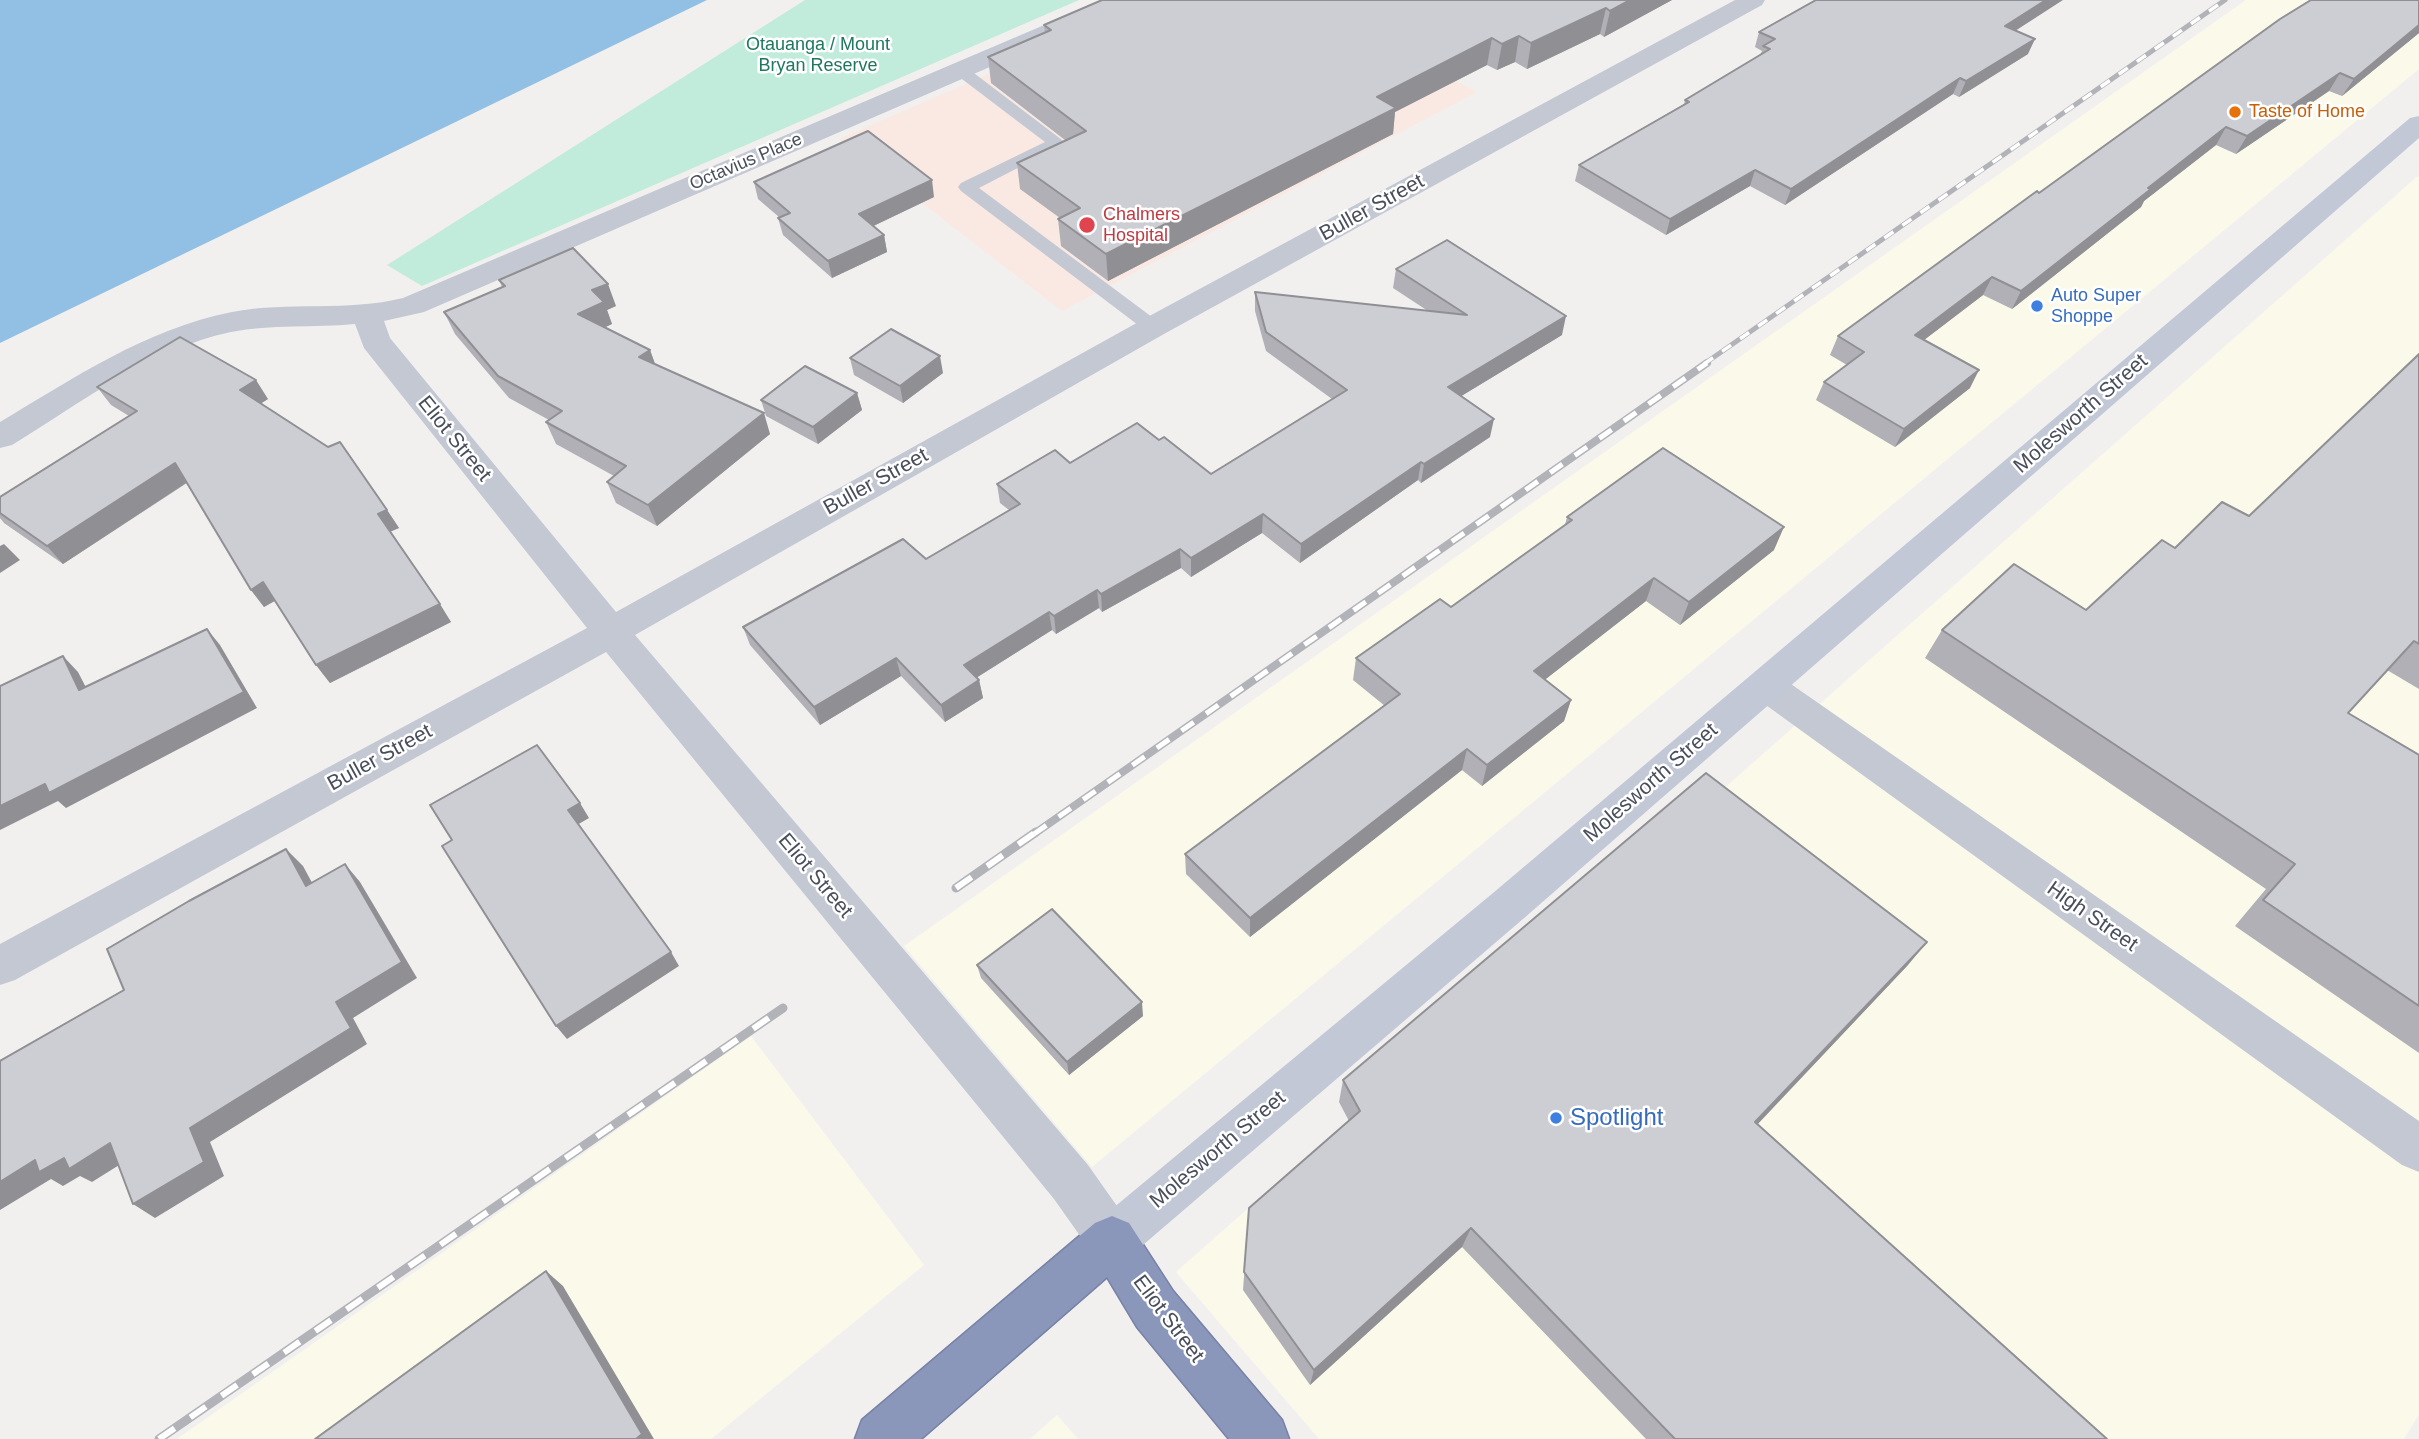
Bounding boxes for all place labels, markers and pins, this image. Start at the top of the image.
place label: Taste of Home [2249,101,2365,123]
marker: Taste of Home [2227,104,2243,120]
place label: Chalmers Hospital [1103,204,1180,246]
marker: Chalmers Hospital [1077,215,1097,235]
place label: Auto Super Shoppe [2051,285,2141,328]
marker: Auto Super Shoppe [2029,298,2045,314]
place label: Spotlight [1570,1104,1663,1132]
marker: Spotlight [1548,1110,1564,1126]

